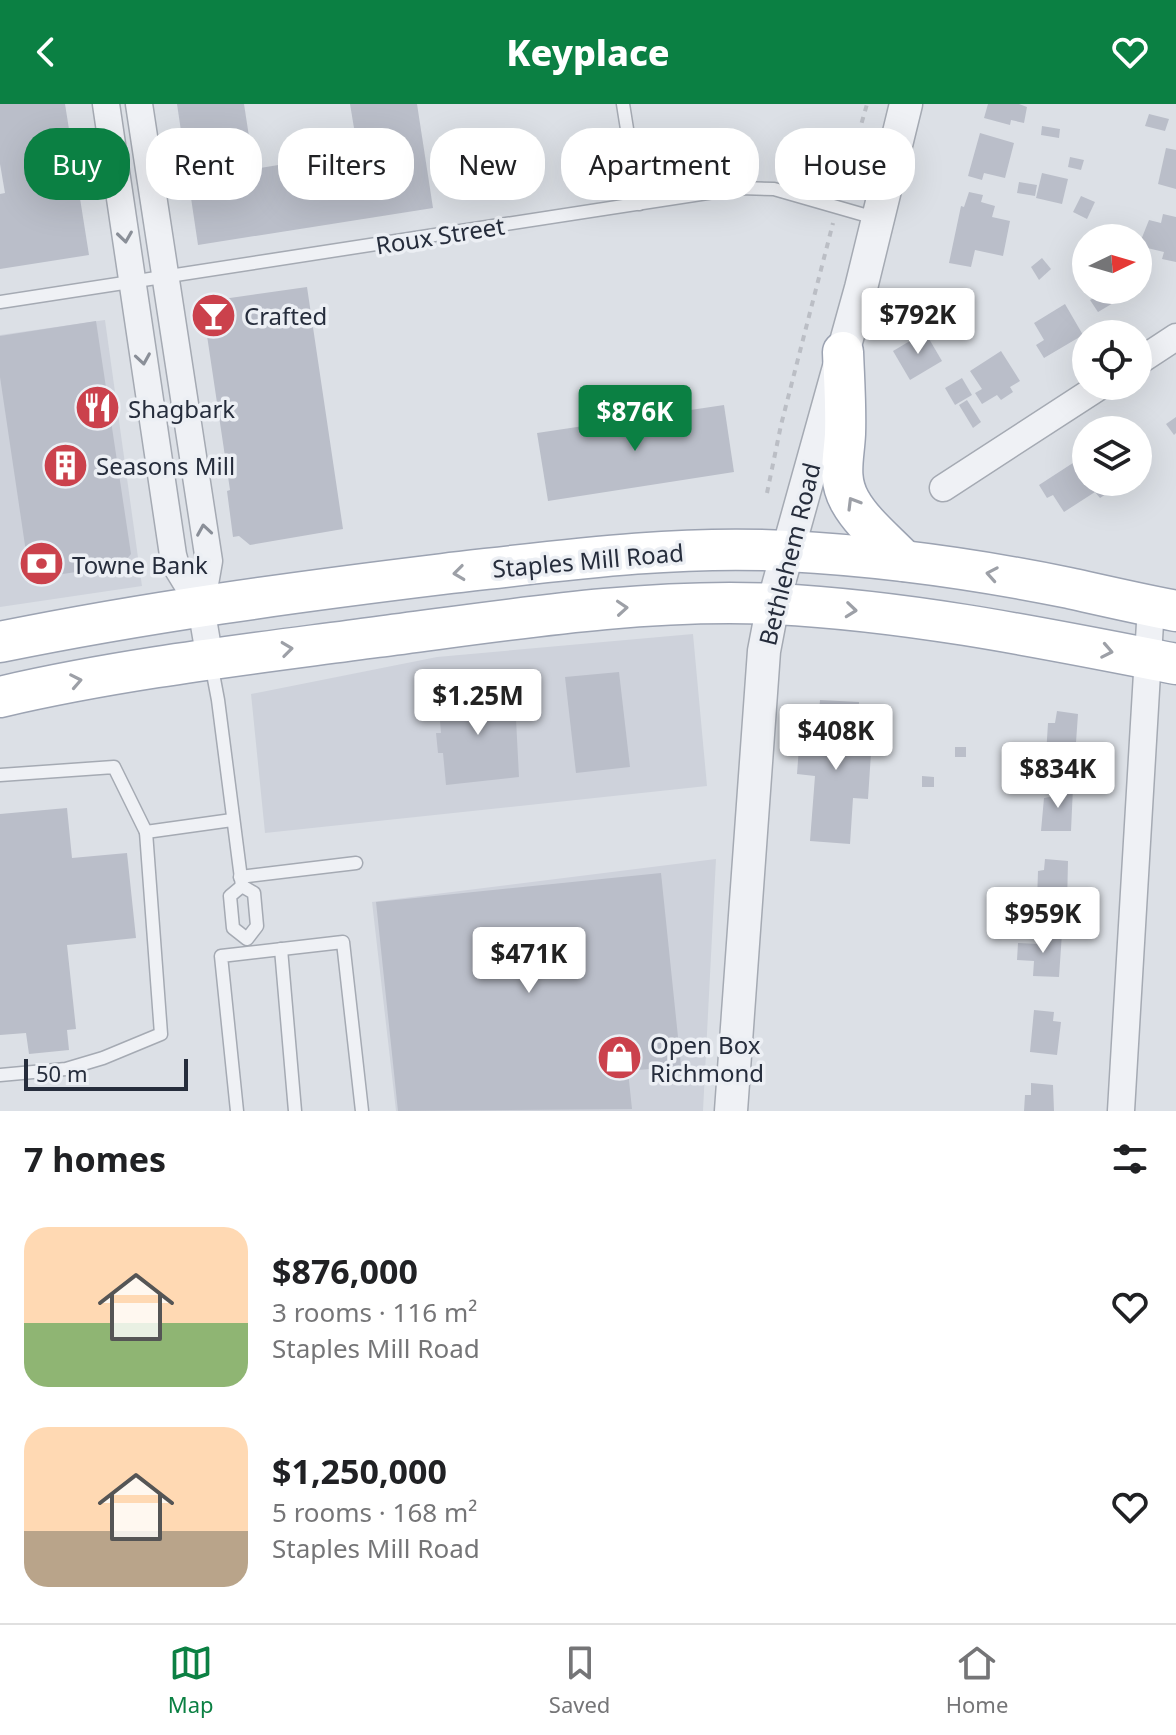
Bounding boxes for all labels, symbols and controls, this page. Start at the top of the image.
text: Keyplace [506,28,670,77]
icon: back [24,30,68,74]
icon: heart [1108,30,1152,74]
chip: Buy [24,128,130,200]
chip: Rent [146,128,262,200]
chip: Filters [278,128,414,200]
chip: New [430,128,545,200]
chip: Apartment [561,128,759,200]
chip: House [775,128,915,200]
street label: Roux Street [373,208,507,261]
north arrow [1072,224,1152,304]
map controls [1072,224,1152,496]
one-way arrow [116,230,133,243]
pin: $792K [862,288,974,356]
bar icon: Crafted [189,291,237,339]
text: $792K [880,296,956,332]
place label: Crafted [244,299,327,332]
button: locate [1072,320,1152,400]
one-way arrow [134,352,151,366]
restaurant icon: Shagbark [73,384,121,432]
pin: $876K [579,385,691,453]
place label: Shagbark [128,392,235,425]
text: $876K [597,393,673,429]
button: layers [1072,416,1152,496]
building icon: Seasons Mill [41,441,89,489]
place label: Seasons Mill [96,449,235,482]
street label: Bethlehem Road [750,459,828,649]
one-way arrow [847,497,863,512]
one-way arrow [196,523,213,537]
street label: Staples Mill Road [491,535,685,585]
bank icon: Towne Bank [17,540,65,588]
place label: Towne Bank [72,548,208,581]
one-way arrow [452,564,465,581]
one-way arrow [985,567,998,584]
one-way arrow [616,600,629,617]
one-way arrow [845,601,858,618]
one-way arrow [280,641,294,658]
one-way arrow [1101,641,1114,658]
pin: $1.25M [413,669,543,737]
one-way arrow [69,673,83,690]
text: $1.25M [432,677,524,713]
pin: $408K [780,704,892,772]
text: $408K [798,712,874,748]
pin: $834K [1002,742,1114,810]
text: $834K [1020,750,1096,786]
pin: $959K [987,887,1099,955]
text: $959K [1005,895,1081,931]
pin: $471K [473,927,585,995]
text: $471K [491,935,567,971]
place label: Open Box Richmond [650,1028,764,1089]
shop icon: Open Box Richmond [595,1034,643,1082]
scale bar [24,1055,188,1091]
text: 50 m [36,1058,87,1088]
text: 7 homes [24,1136,166,1182]
icon: filters [1108,1137,1152,1181]
text: $876,000 [272,1248,418,1294]
icon: home [88,1259,184,1355]
icon: heart [1108,1285,1152,1329]
text: 3 rooms · 116 m² [272,1294,477,1330]
text: Staples Mill Road [272,1330,480,1366]
text: $1,250,000 [272,1448,447,1494]
icon: home [88,1459,184,1555]
icon: heart [1108,1485,1152,1529]
text: 5 rooms · 168 m² [272,1494,477,1530]
text: Staples Mill Road [272,1530,480,1566]
tab: Map [168,1641,214,1719]
tab: Saved [549,1641,610,1719]
tab: Home [946,1641,1008,1719]

